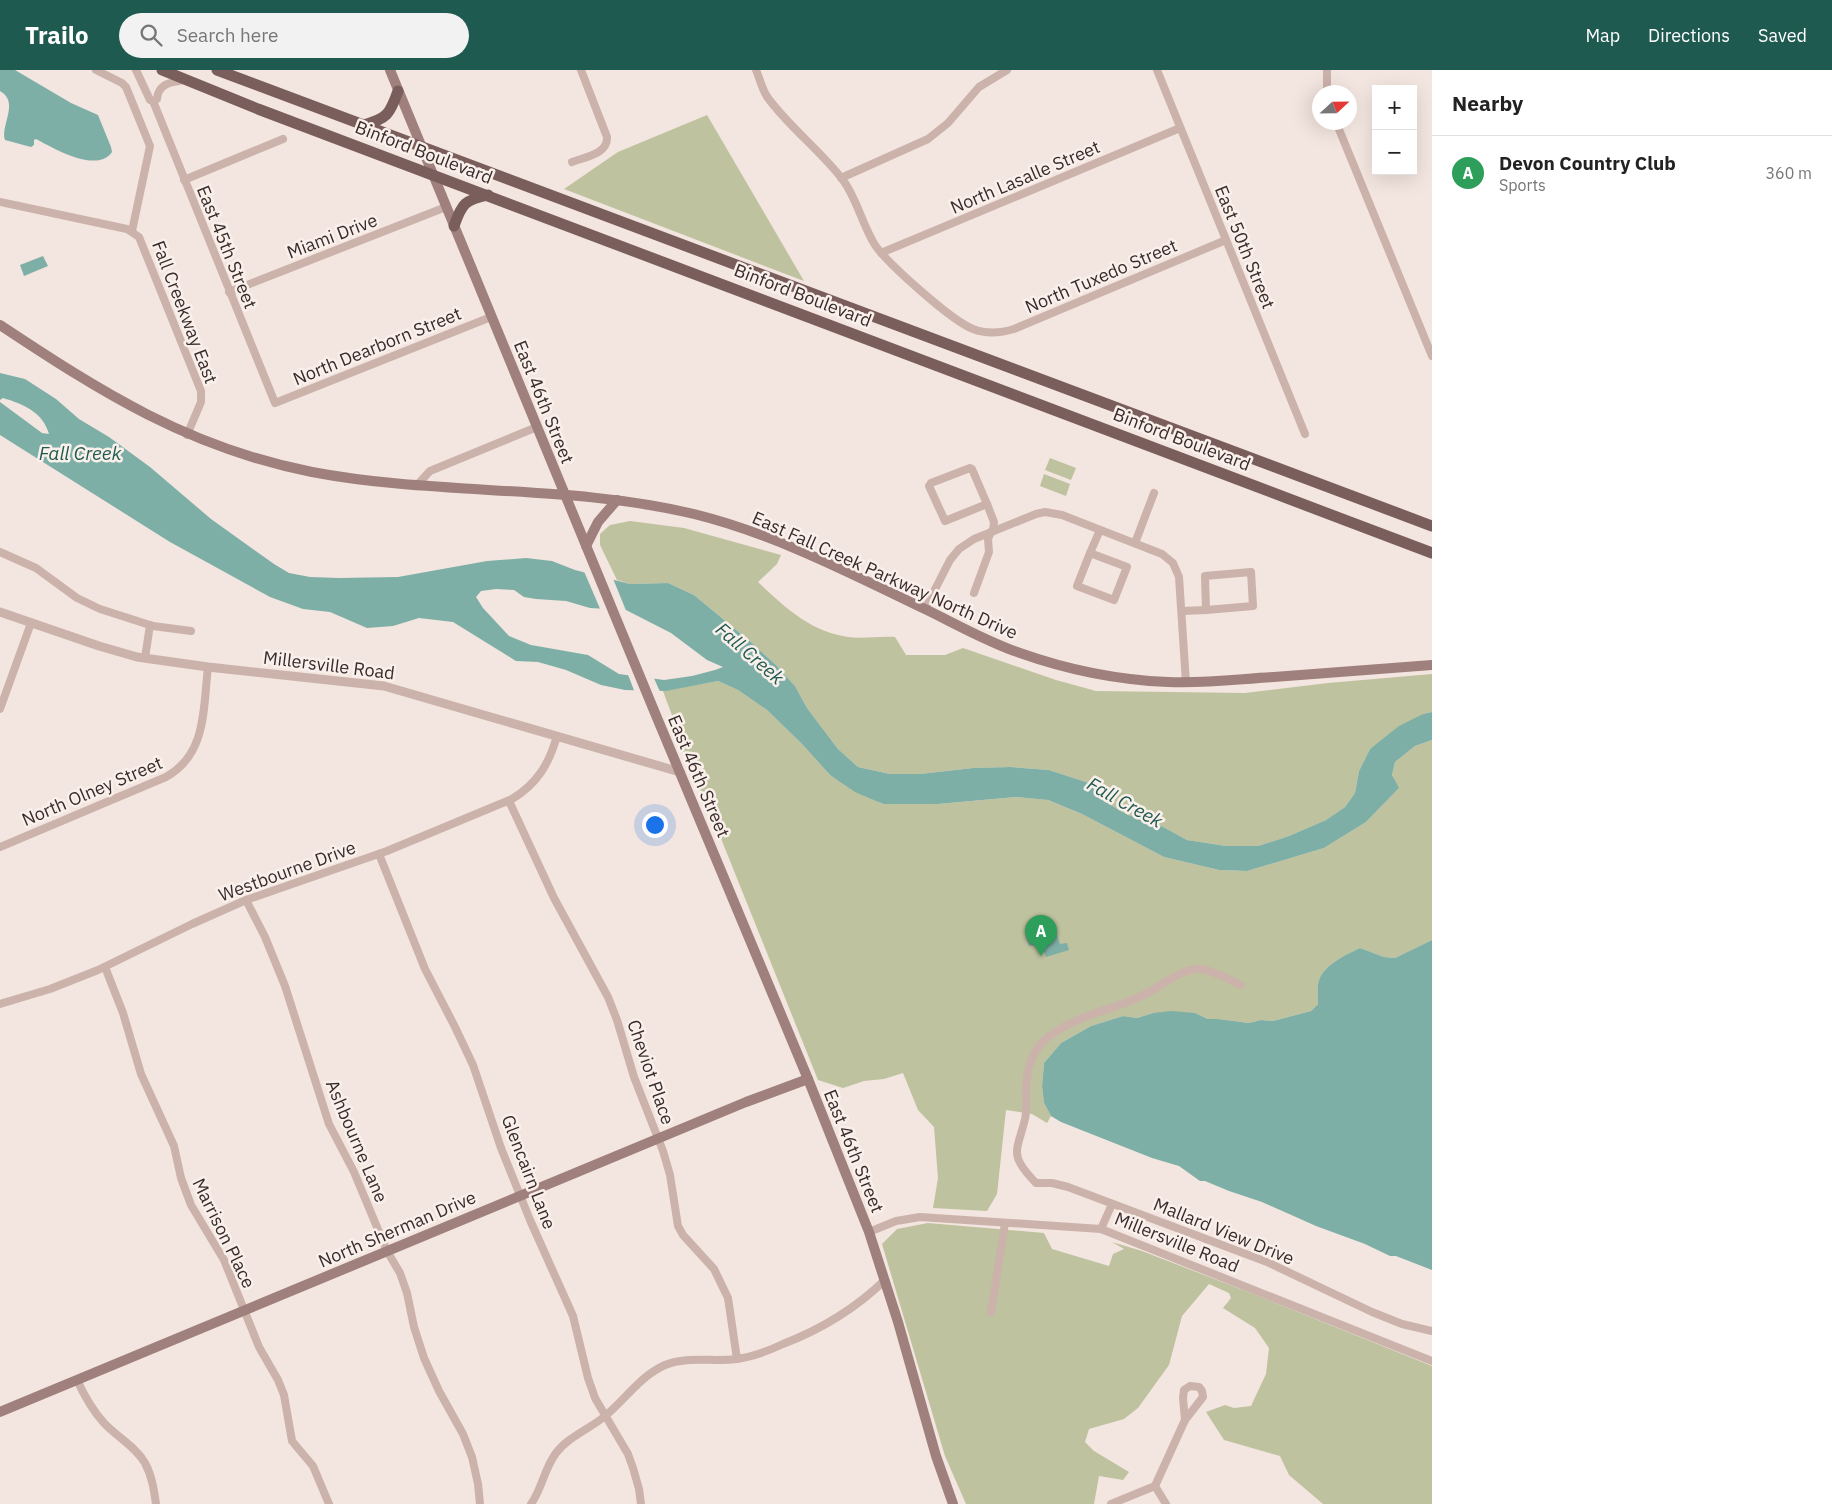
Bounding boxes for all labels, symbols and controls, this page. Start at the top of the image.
search box [119,13,469,58]
text: Trailo [25,19,89,51]
icon: search [137,21,165,49]
text: Search here [177,23,278,47]
text: Map [1585,24,1620,47]
text: Directions [1648,24,1730,47]
text: Saved [1758,24,1807,47]
north arrow [1312,85,1357,130]
map controls [1372,85,1417,175]
button: + [1372,85,1417,130]
text: Nearby [1452,89,1523,117]
street label: Binford Boulevard [352,115,496,189]
button: − [1372,130,1417,175]
street label: North Lasalle Street [947,135,1103,219]
text: Devon Country Club [1499,151,1676,175]
text: A [1463,163,1473,183]
text: 360 m [1765,163,1812,183]
text: Sports [1499,175,1546,195]
street label: East 45th Street [192,182,262,312]
street label: East 50th Street [1210,182,1280,312]
street label: Miami Drive [284,208,381,264]
street label: North Tuxedo Street [1022,234,1180,318]
street label: Fall Creekway East [147,237,223,387]
street label: Binford Boulevard [731,258,875,332]
street label: North Dearborn Street [290,302,464,390]
street label: East 46th Street [509,337,579,467]
street label: Binford Boulevard [1110,402,1254,476]
water label: Fall Creek [39,441,122,465]
street label: East Fall Creek Parkway North Drive [749,506,1021,644]
water label: Fall Creek [711,617,790,690]
street label: Millersville Road [262,646,396,684]
street label: East 46th Street [663,711,735,841]
street label: North Olney Street [18,751,166,831]
water label: Fall Creek [1083,771,1168,833]
your location [642,812,668,838]
street label: Westbourne Drive [215,836,359,906]
pin: A [1025,915,1057,956]
street label: Cheviot Place [622,1017,680,1128]
street label: Ashbourne Lane [321,1076,393,1206]
street label: East 46th Street [819,1086,889,1216]
street label: Glencairn Lane [497,1112,561,1232]
street label: Marrison Place [187,1174,261,1292]
street label: North Sherman Drive [315,1185,479,1273]
street label: Mallard View Drive [1150,1192,1298,1270]
street label: Millersville Road [1111,1207,1243,1277]

